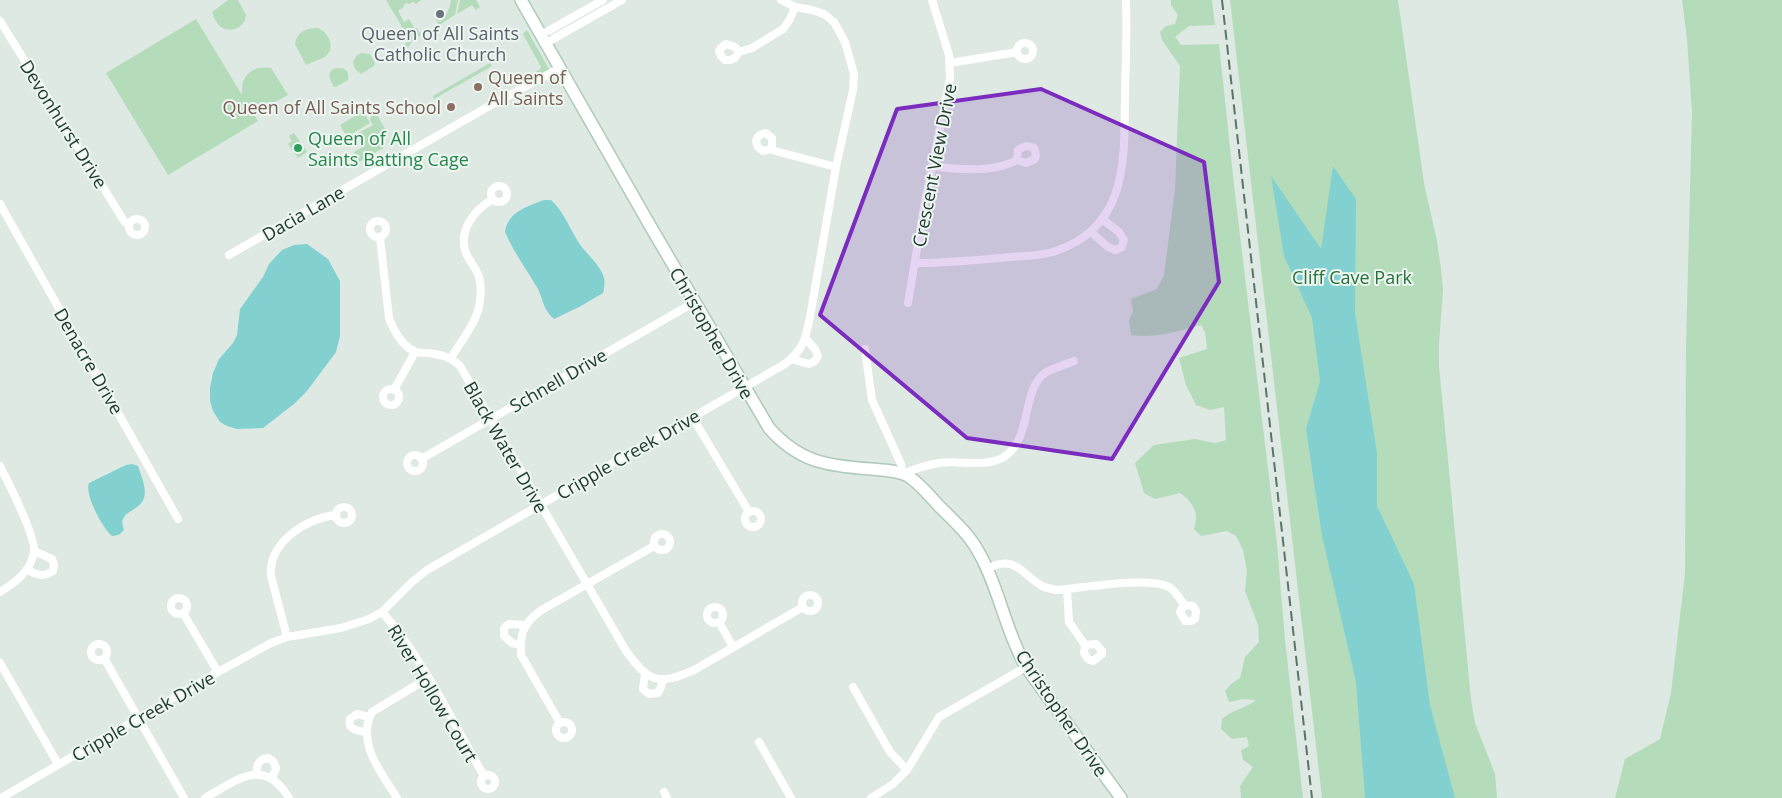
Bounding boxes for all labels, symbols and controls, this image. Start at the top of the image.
marker: Queen of All Saints Catholic Church [434,8,446,20]
place label: Queen of All Saints Catholic Church [361,21,519,66]
street label: Devonhurst Drive [15,55,113,193]
place label: Queen of All Saints [488,65,567,110]
marker: Queen of All Saints [472,81,484,93]
street label: Crescent View Drive [906,81,962,249]
place label: Queen of All Saints School [222,95,441,119]
marker: Queen of All Saints School [445,101,457,113]
place label: Queen of All Saints Batting Cage [308,126,469,171]
marker: Queen of All Saints Batting Cage [292,142,304,154]
street label: Dacia Lane [257,180,349,246]
street label: Christopher Drive [665,263,759,403]
park label: Cliff Cave Park [1292,265,1413,289]
street label: Denacre Drive [49,303,129,419]
street label: Schnell Drive [505,342,611,418]
street label: Black Water Drive [459,377,553,517]
street label: Cripple Creek Drive [552,403,704,505]
street label: River Hollow Court [382,620,484,766]
street label: Christopher Drive [1011,645,1113,781]
street label: Cripple Creek Drive [67,665,219,767]

